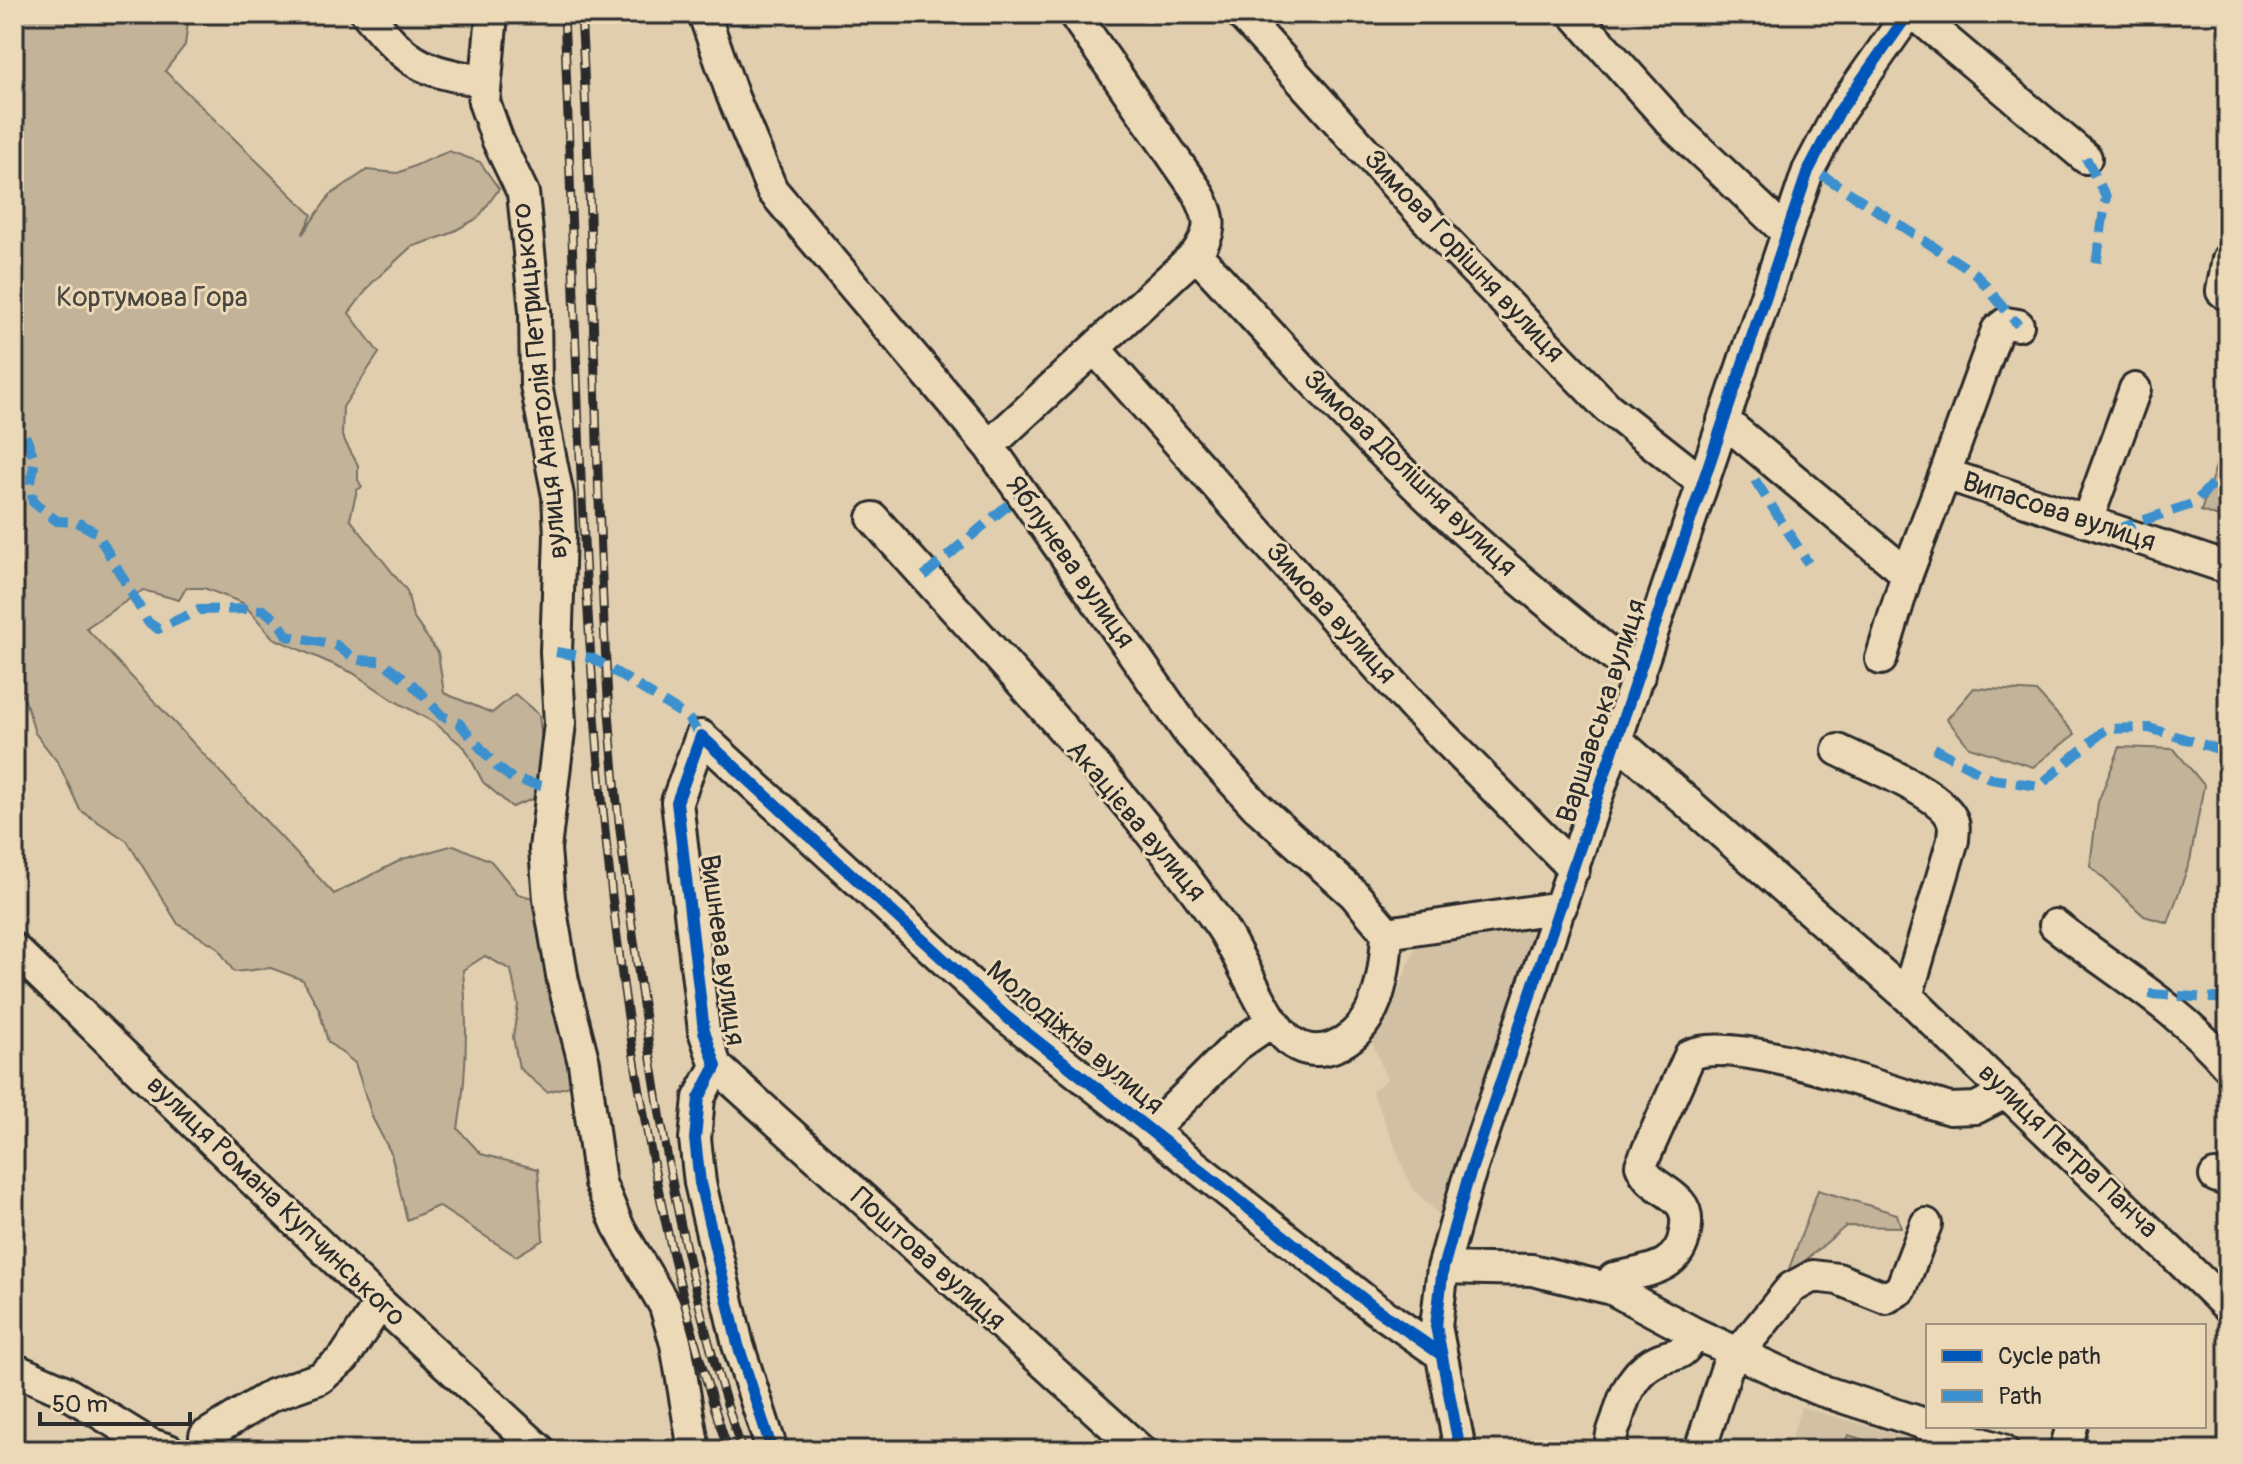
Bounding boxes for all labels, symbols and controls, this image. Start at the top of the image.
street label: Зимова Горішня вулиця [1356,142,1572,370]
street label: вулиця Анатолія Петрицького [504,201,576,561]
park label: Кортумова Гора [56,280,248,315]
street label: Зимова Долішня вулиця [1296,362,1524,584]
street label: Випасова вулиця [1958,464,2160,560]
street label: Яблунева вулиця [997,469,1143,655]
street label: Зимова вулиця [1258,535,1404,691]
street label: Варшавська вулиця [1549,595,1655,827]
street label: Акацієва вулиця [1058,733,1214,909]
street label: Вишнева вулиця [691,852,753,1048]
street label: Молодіжна вулиця [979,953,1171,1123]
street label: вулиця Петра Панча [1970,1056,2166,1246]
street label: вулиця Романа Купчинського [139,1068,413,1334]
street label: Поштова вулиця [843,1180,1013,1338]
legend [1926,1324,2206,1428]
text: Cycle path [1998,1342,2101,1371]
scale bar [40,1376,190,1426]
text: Path [1998,1382,2042,1411]
text: 50 m [52,1390,108,1419]

